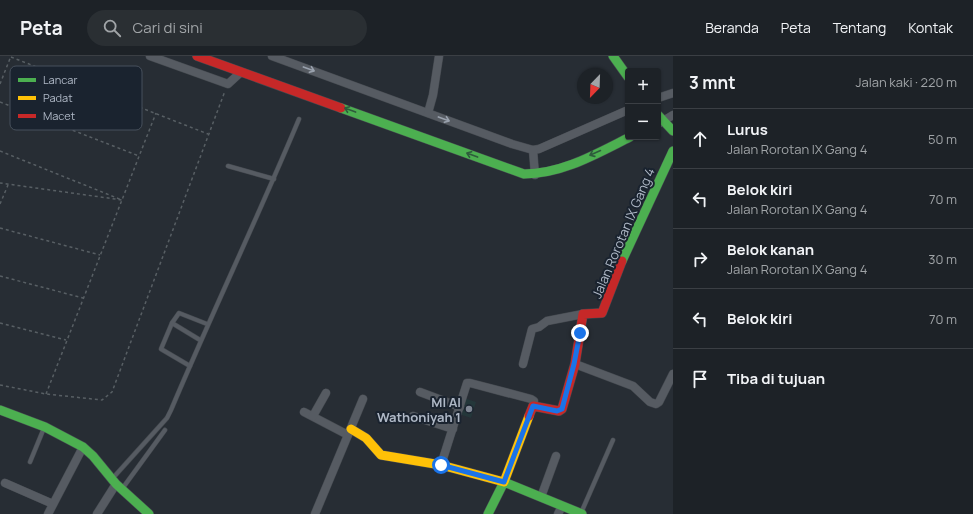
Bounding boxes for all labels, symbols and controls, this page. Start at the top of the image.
search box [87,10,367,46]
text: Peta [20,15,63,41]
icon: search [101,17,123,39]
text: Cari di sini [133,17,203,38]
text: Beranda [705,18,759,37]
text: Peta [781,18,811,37]
text: Tentang [833,18,886,37]
text: Kontak [908,18,953,37]
legend [10,66,142,130]
one-way arrow [302,66,314,74]
north arrow [577,68,613,104]
map controls [625,68,661,140]
button: + [625,68,661,104]
text: 3 mnt [689,71,736,94]
text: Lancar [43,72,77,87]
text: Jalan kaki · 220 m [856,73,957,91]
text: Padat [43,90,73,105]
button: − [625,104,661,140]
one-way arrow [345,105,357,113]
text: Macet [43,108,75,123]
one-way arrow [437,116,449,124]
text: Lurus [727,119,768,140]
icon: ahead [689,128,711,150]
text: 50 m [928,130,957,148]
text: Jalan Rorotan IX Gang 4 [727,140,867,158]
one-way arrow [467,150,479,158]
one-way arrow [589,150,601,157]
street label: Jalan Rorotan IX Gang 4 [587,165,659,301]
text: Belok kiri [727,179,793,200]
icon: left [689,188,711,210]
text: 70 m [929,190,957,208]
text: Jalan Rorotan IX Gang 4 [727,200,867,218]
text: Belok kanan [727,239,814,260]
icon: right [689,248,711,270]
text: 30 m [928,250,957,268]
text: Jalan Rorotan IX Gang 4 [727,260,867,278]
icon: left [689,308,711,330]
text: Belok kiri [727,308,793,329]
text: 70 m [929,310,957,328]
route end [571,324,589,342]
icon: arrive [689,368,711,390]
text: Tiba di tujuan [727,368,825,389]
place label: MI Al Wathoniyah 1 [377,393,461,426]
marker: MI Al Wathoniyah 1 [464,404,474,414]
route start [432,456,450,474]

